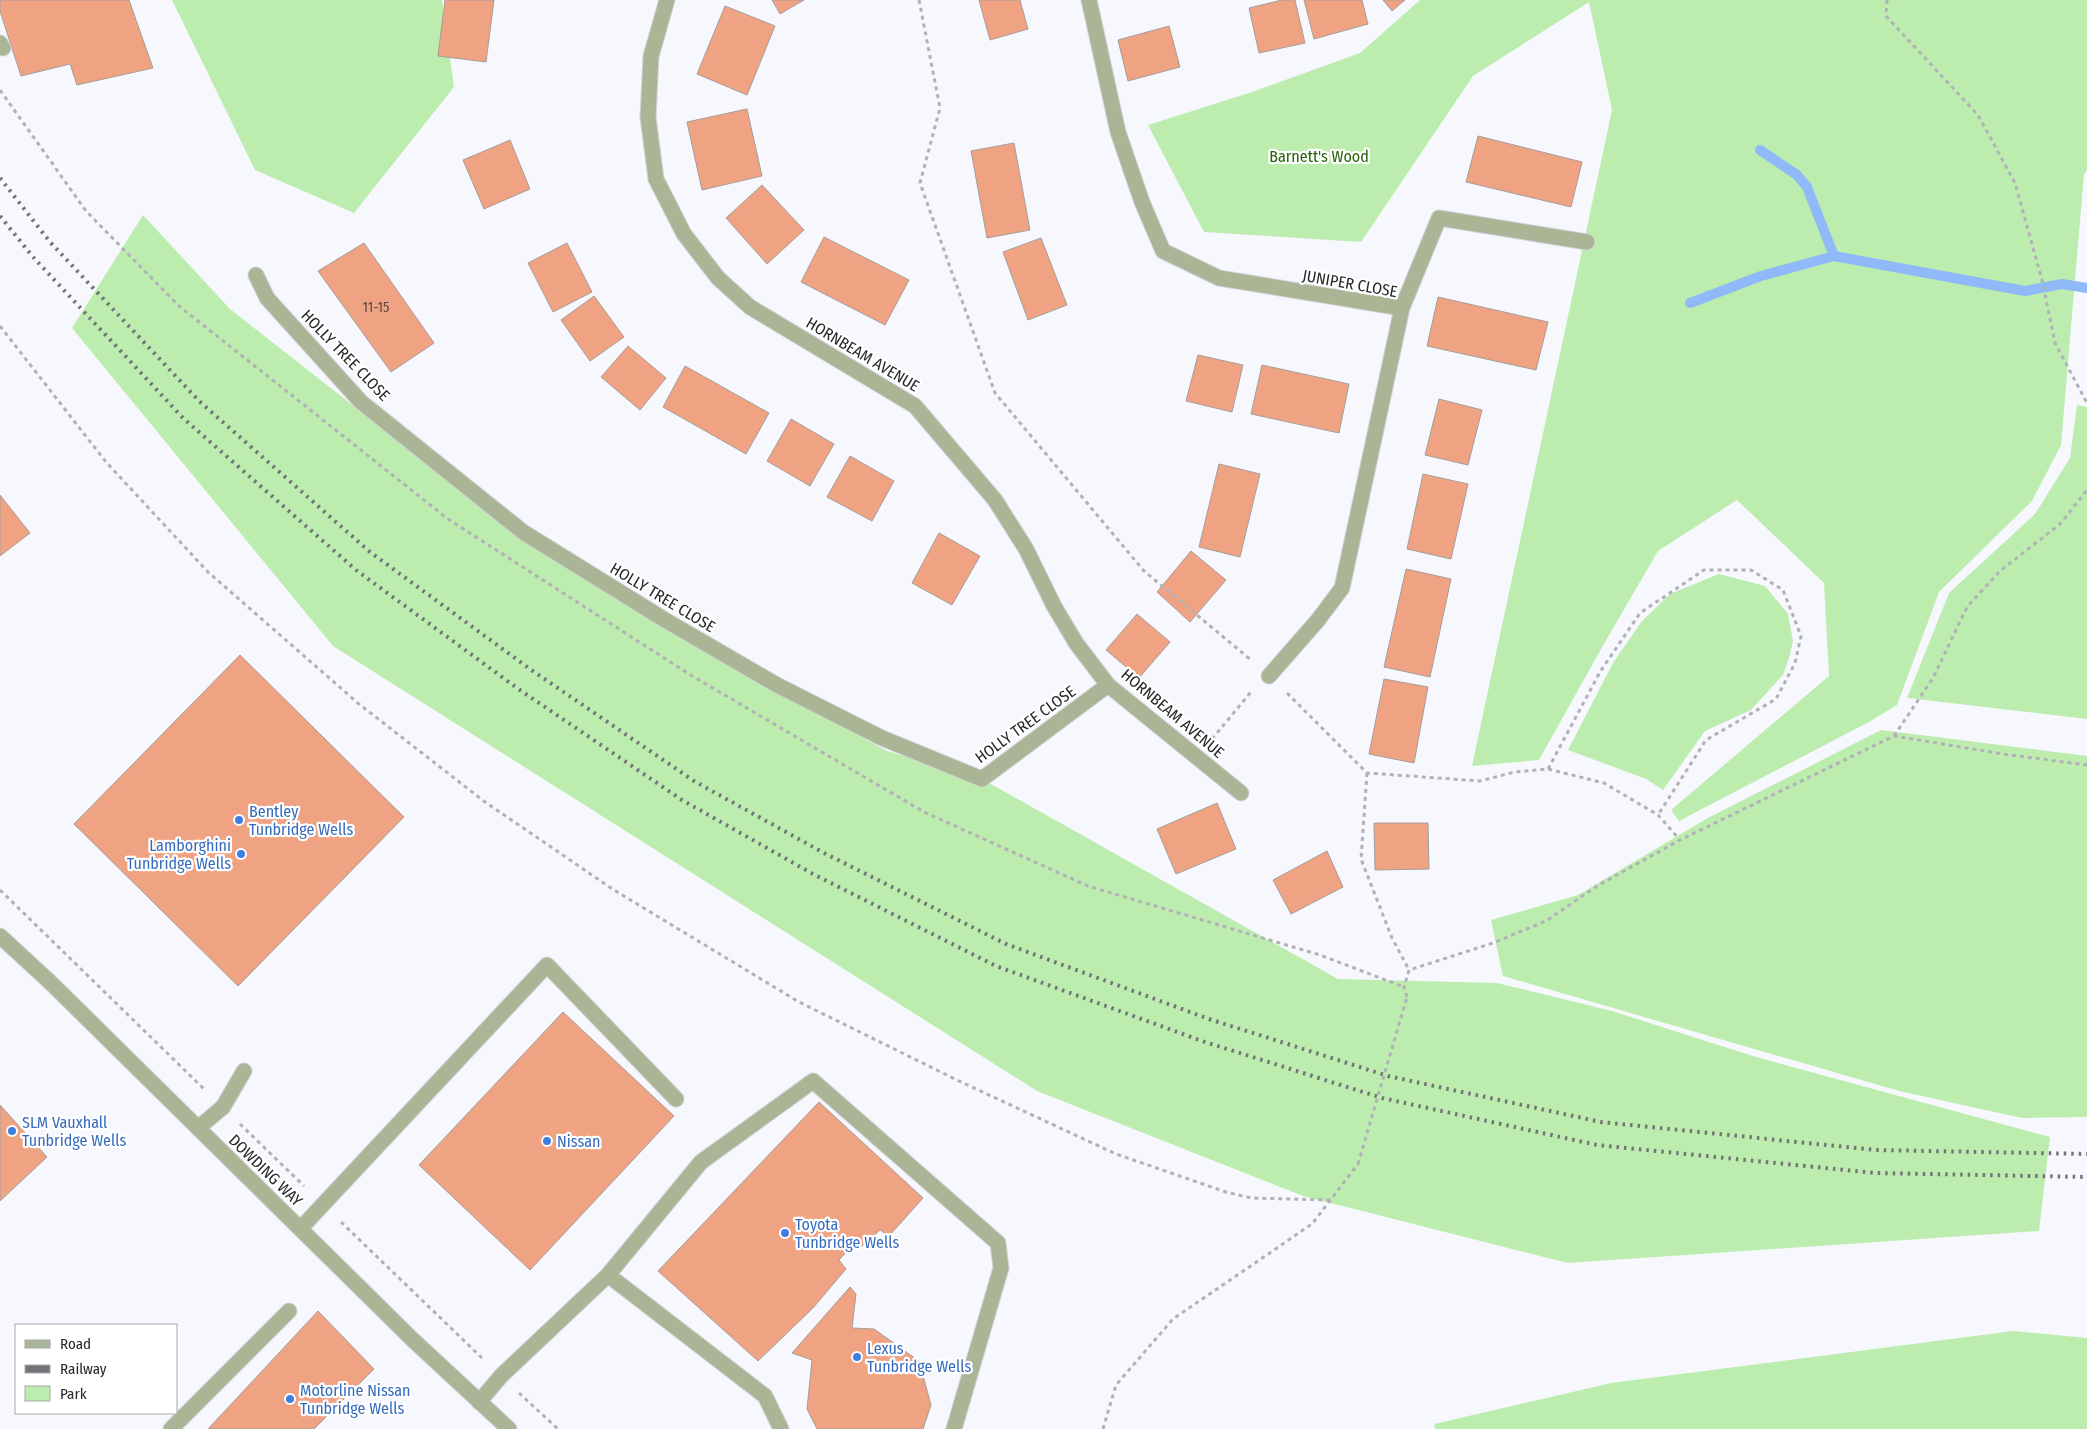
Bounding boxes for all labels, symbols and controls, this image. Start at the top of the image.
park label: Barnett's Wood [1269,147,1369,166]
street label: JUNIPER CLOSE [1301,266,1399,301]
house number: 11-15 [363,299,389,316]
street label: HOLLY TREE CLOSE [297,306,394,405]
street label: HORNBEAM AVENUE [803,313,923,396]
street label: HOLLY TREE CLOSE [607,559,719,636]
street label: HORNBEAM AVENUE [1117,665,1228,762]
street label: HOLLY TREE CLOSE [972,682,1079,767]
place label: Bentley Tunbridge Wells [249,802,353,839]
marker: Bentley Tunbridge Wells [233,814,245,826]
place label: Lamborghini Tunbridge Wells [127,836,231,873]
marker: Lamborghini Tunbridge Wells [235,848,247,860]
place label: SLM Vauxhall Tunbridge Wells [22,1113,126,1150]
marker: SLM Vauxhall Tunbridge Wells [6,1125,18,1137]
street label: DOWDING WAY [225,1131,306,1210]
place label: Nissan [557,1132,600,1151]
marker: Nissan [541,1135,553,1147]
place label: Toyota Tunbridge Wells [795,1215,899,1252]
marker: Toyota Tunbridge Wells [779,1227,791,1239]
legend [15,1324,178,1414]
text: Road [60,1335,91,1353]
place label: Lexus Tunbridge Wells [867,1339,971,1376]
marker: Lexus Tunbridge Wells [851,1351,863,1363]
text: Railway [60,1360,107,1378]
place label: Motorline Nissan Tunbridge Wells [300,1381,411,1418]
text: Park [60,1385,87,1403]
marker: Motorline Nissan Tunbridge Wells [284,1393,296,1405]

